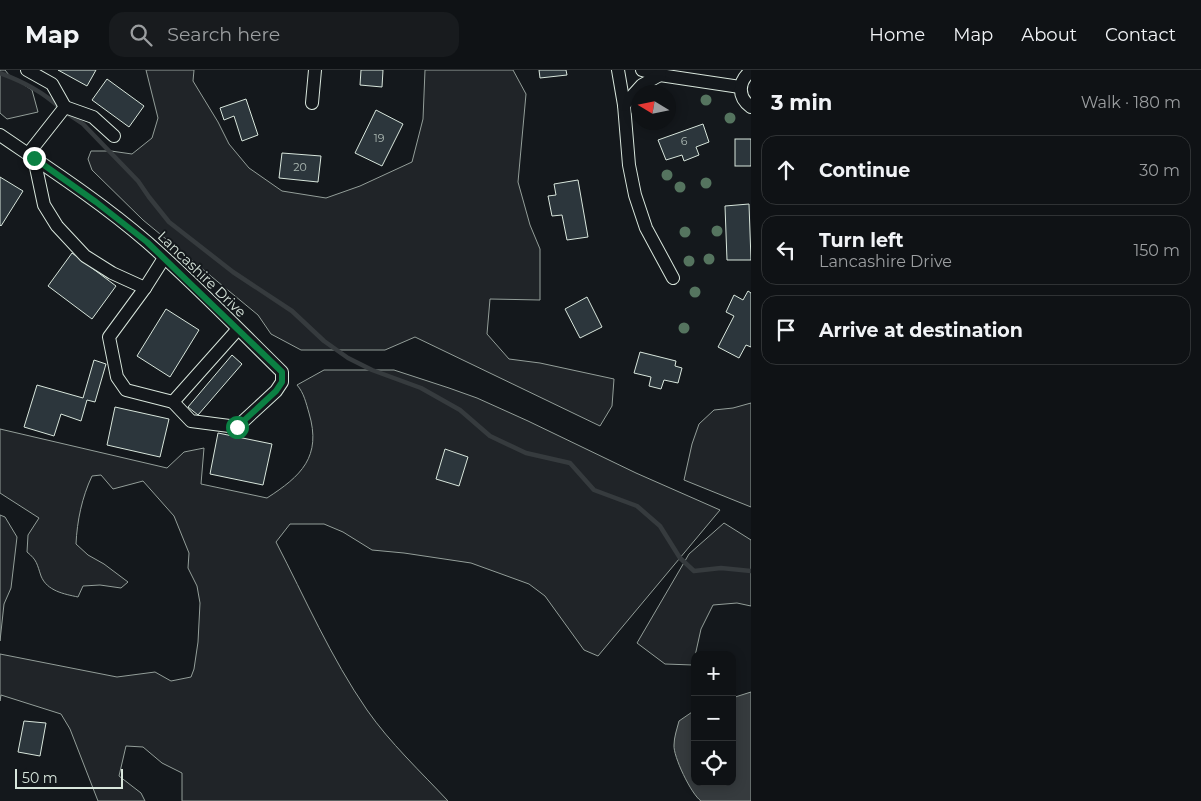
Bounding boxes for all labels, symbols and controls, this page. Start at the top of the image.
search box [109,12,459,57]
text: Map [25,20,79,49]
icon: search [127,21,155,49]
text: Search here [167,23,280,46]
text: Home [869,24,925,46]
text: Map [953,24,993,46]
text: About [1021,24,1077,46]
text: Contact [1105,24,1176,46]
north arrow [631,85,676,130]
text: 3 min [771,90,832,115]
text: Walk · 180 m [1081,93,1181,112]
house number: 19 [374,131,385,145]
house number: 6 [681,134,688,148]
route end [23,147,46,170]
icon: ahead [772,156,800,184]
text: Continue [819,159,910,182]
house number: 20 [293,160,307,174]
text: 30 m [1139,161,1180,180]
street label: Lancashire Drive [154,227,250,321]
text: Turn left [819,229,904,252]
icon: left [772,236,800,264]
text: 150 m [1133,241,1180,260]
text: Lancashire Drive [819,252,952,271]
icon: arrive [772,316,800,344]
text: Arrive at destination [819,319,1023,342]
route start [226,416,249,439]
map controls [691,651,736,786]
button: + [691,651,736,696]
button: − [691,696,736,741]
button: locate [691,741,736,786]
scale bar [15,766,122,789]
text: 50 m [22,769,58,787]

